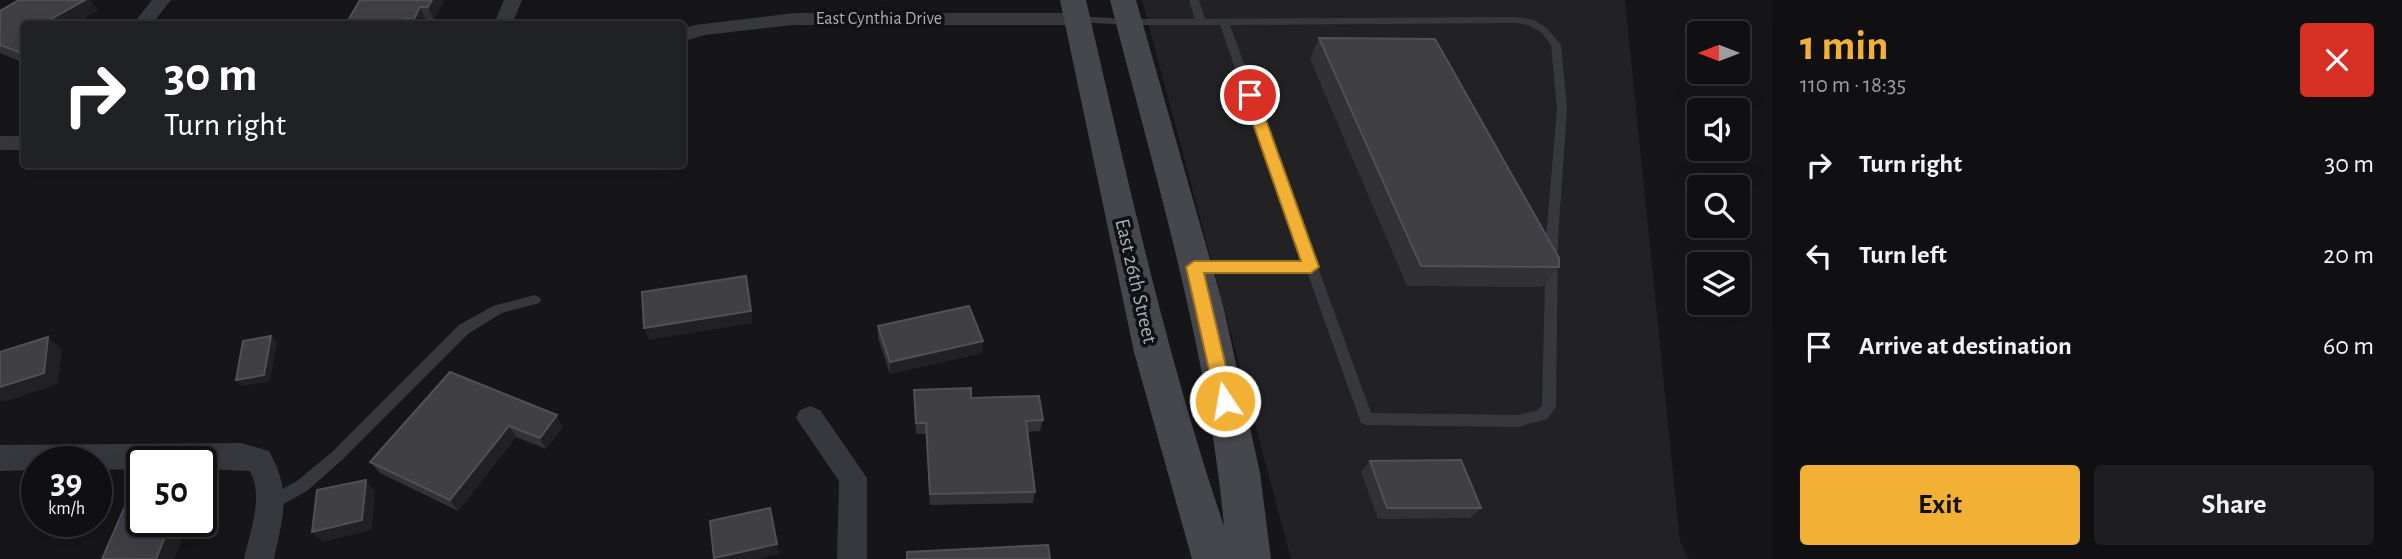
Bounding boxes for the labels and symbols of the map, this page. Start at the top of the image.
street label: East Cynthia Drive [816,10,942,28]
north arrow [1687,21,1750,84]
pin [1220,65,1280,125]
street label: East 26th Street [1111,217,1161,346]
position arrow [1188,364,1262,438]
speed limit sign: 50 [126,446,217,537]

